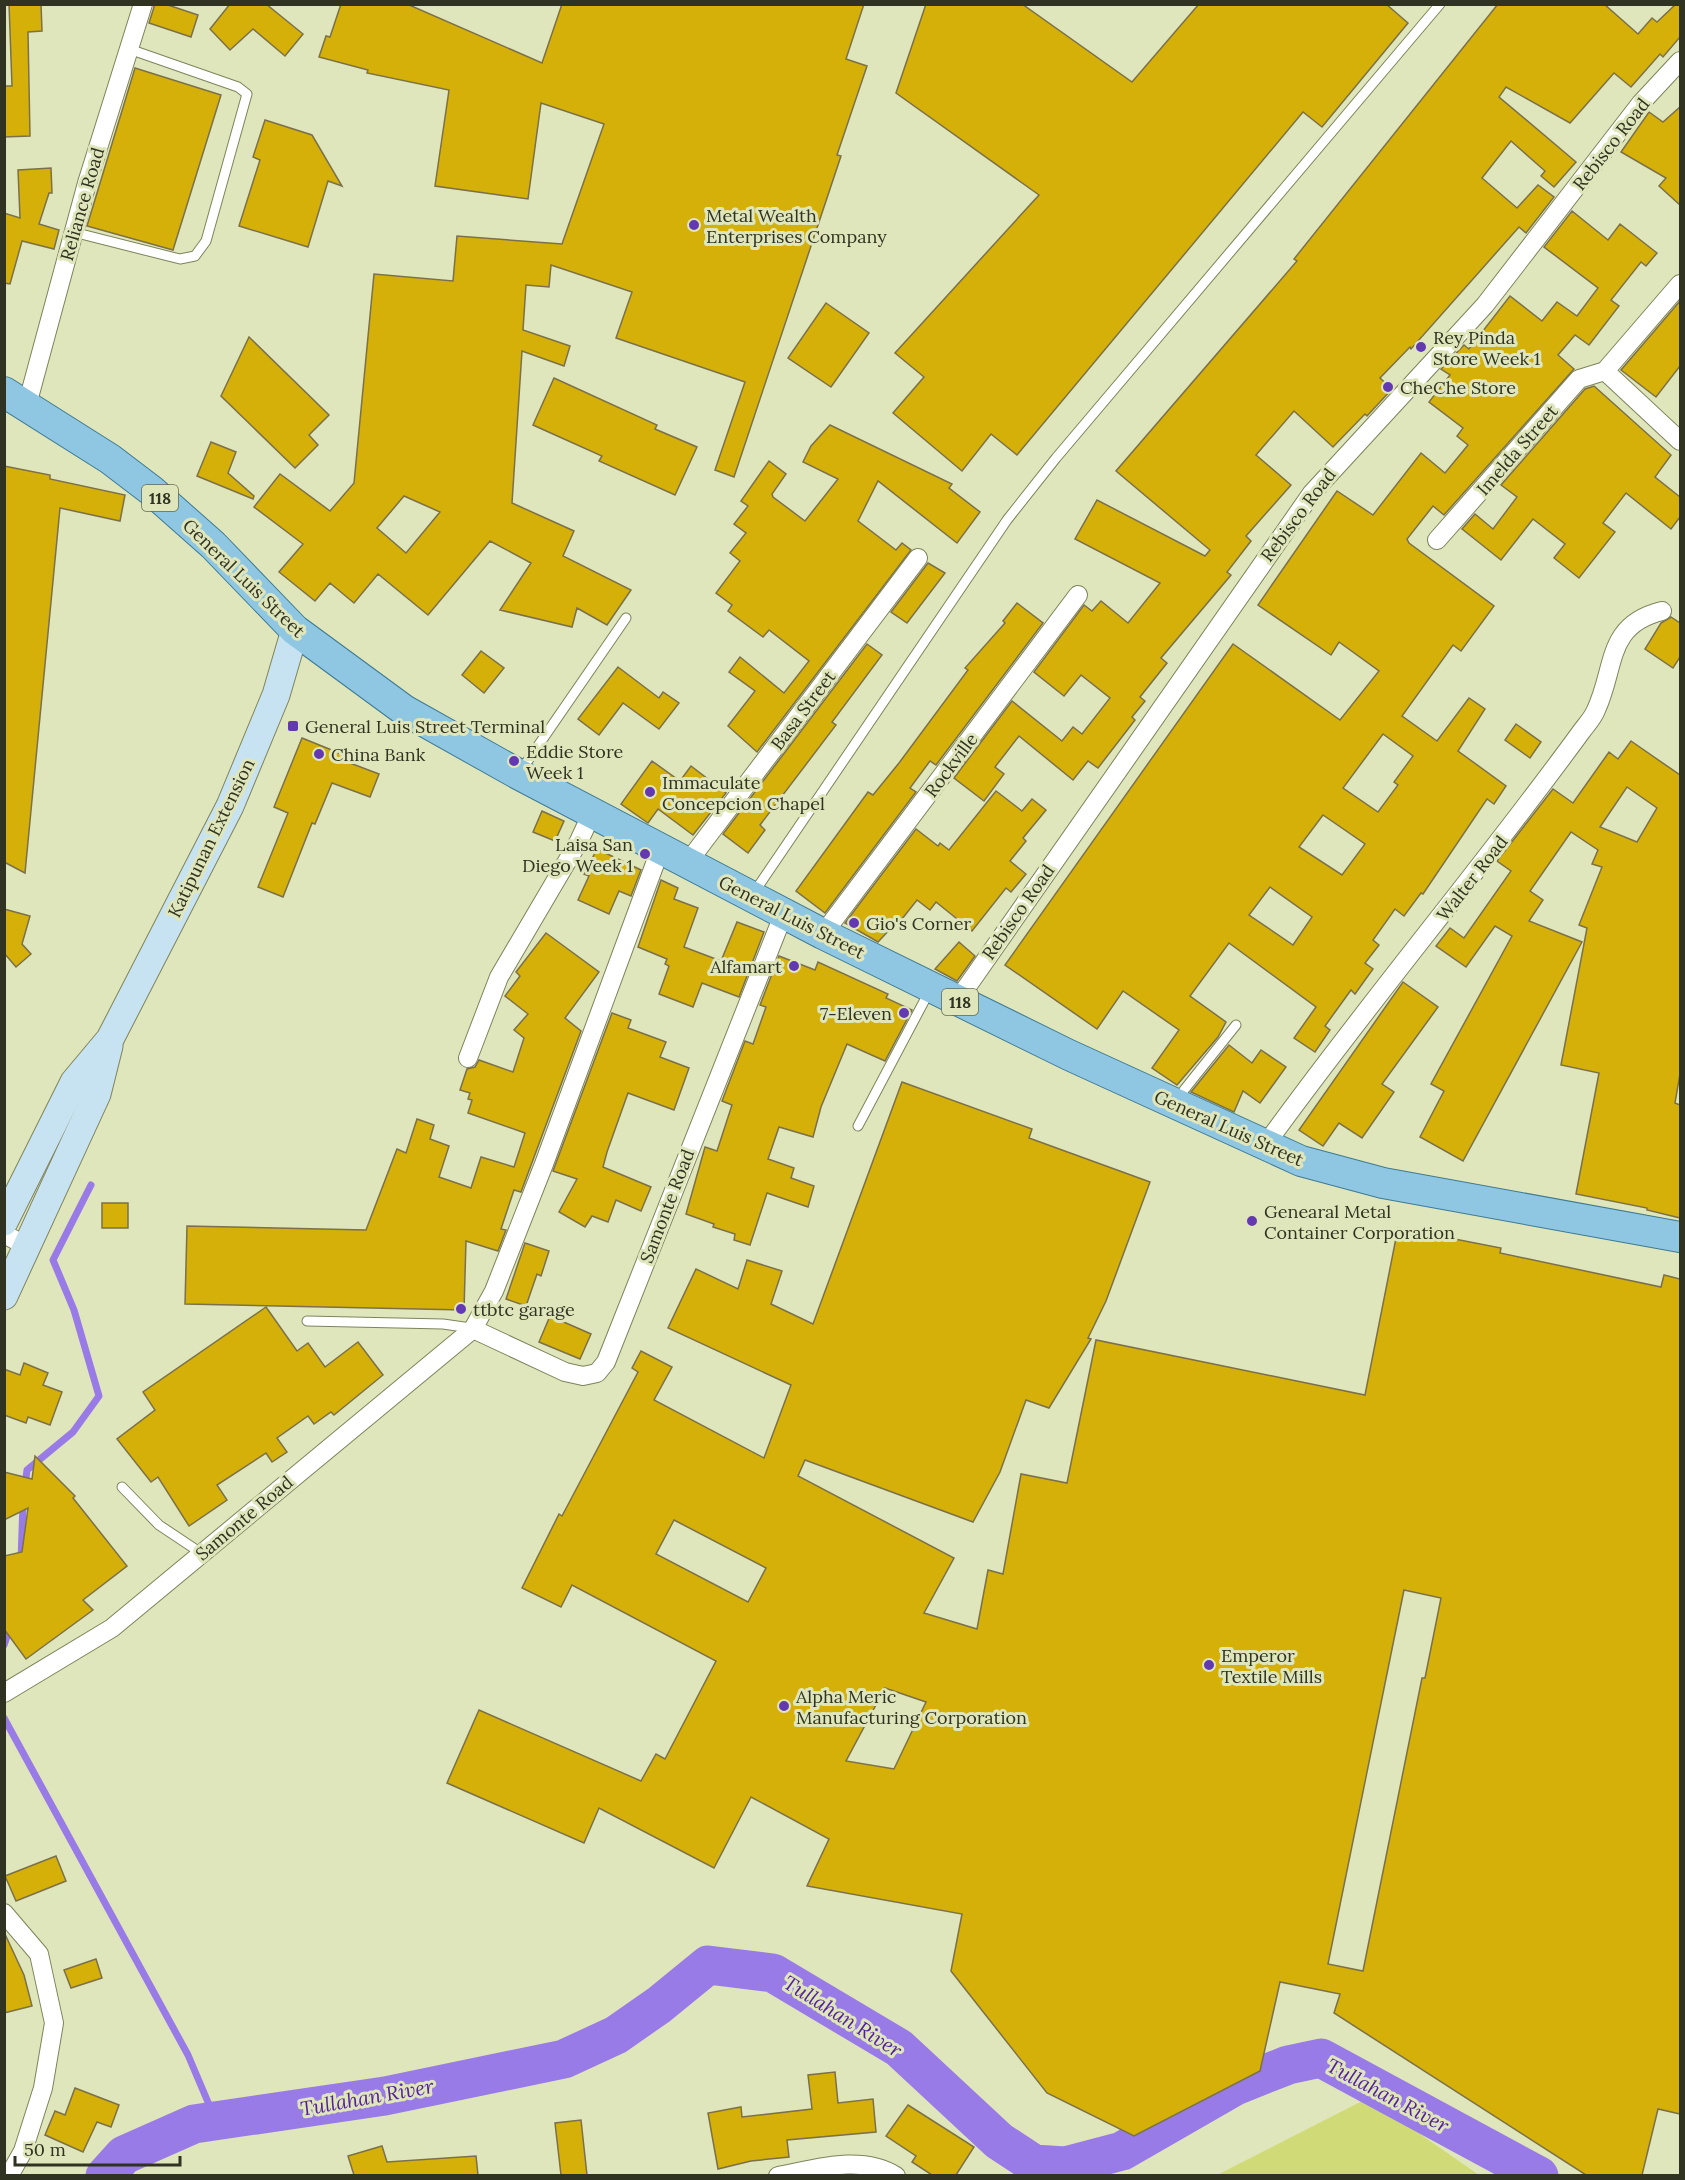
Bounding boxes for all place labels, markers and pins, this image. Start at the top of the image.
place label: Metal Wealth Enterprises Company [706,204,887,248]
marker: Metal Wealth Enterprises Company [687,218,701,232]
place label: Rey Pinda Store Week 1 [1433,326,1540,370]
marker: Rey Pinda Store Week 1 [1414,340,1428,354]
place label: CheChe Store [1400,376,1516,399]
marker: CheChe Store [1381,380,1395,394]
place label: General Luis Street Terminal [305,715,545,738]
marker: General Luis Street Terminal [286,719,300,733]
place label: Eddie Store Week 1 [526,740,624,784]
place label: China Bank [331,743,426,766]
marker: China Bank [312,747,326,761]
marker: Eddie Store Week 1 [507,754,521,768]
place label: Immaculate Concepcion Chapel [662,771,825,815]
marker: Immaculate Concepcion Chapel [643,785,657,799]
place label: Laisa San Diego Week 1 [522,833,633,877]
marker: Laisa San Diego Week 1 [638,847,652,861]
place label: Gio's Corner [866,912,971,935]
marker: Gio's Corner [847,916,861,930]
place label: Alfamart [709,955,782,978]
marker: Alfamart [787,959,801,973]
place label: 7-Eleven [820,1002,892,1025]
marker: 7-Eleven [897,1006,911,1020]
place label: Genearal Metal Container Corporation [1264,1200,1455,1244]
marker: Genearal Metal Container Corporation [1245,1214,1259,1228]
place label: ttbtc garage [473,1298,575,1321]
marker: ttbtc garage [454,1302,468,1316]
place label: Emperor Textile Mills [1221,1644,1322,1688]
marker: Emperor Textile Mills [1202,1658,1216,1672]
place label: Alpha Meric Manufacturing Corporation [795,1685,1027,1729]
marker: Alpha Meric Manufacturing Corporation [777,1699,791,1713]

